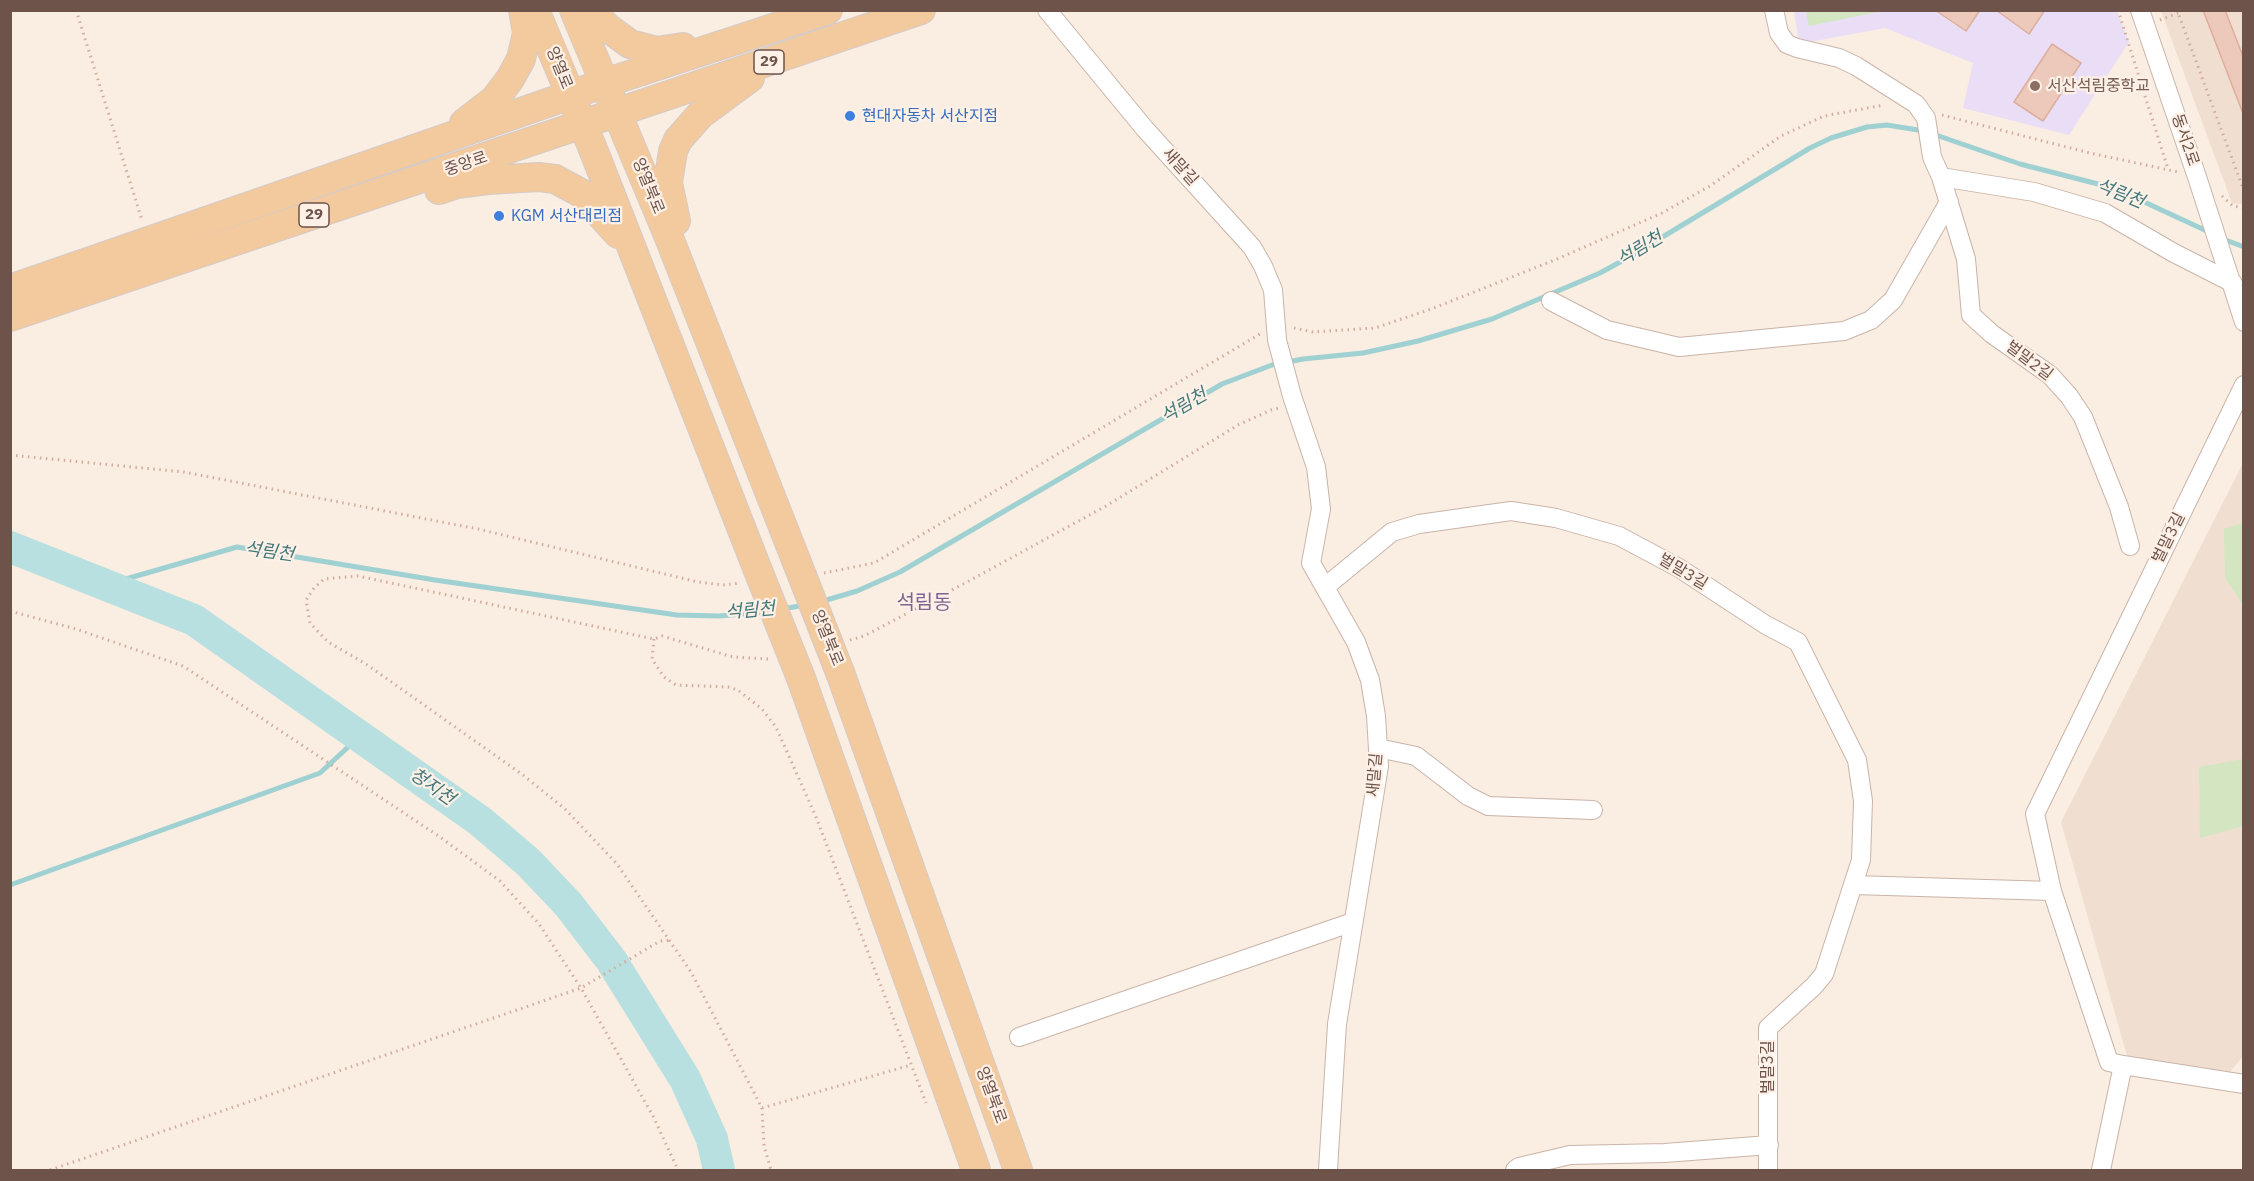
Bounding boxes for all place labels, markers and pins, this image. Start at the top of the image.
place label: 서산석림중학교 [2047,76,2150,96]
marker: 서산석림중학교 [2028,79,2042,93]
place label: 현대자동차 서산지점 [862,106,998,126]
marker: 현대자동차 서산지점 [843,109,857,123]
place label: KGM 서산대리점 [511,206,622,226]
marker: KGM 서산대리점 [492,209,506,223]

